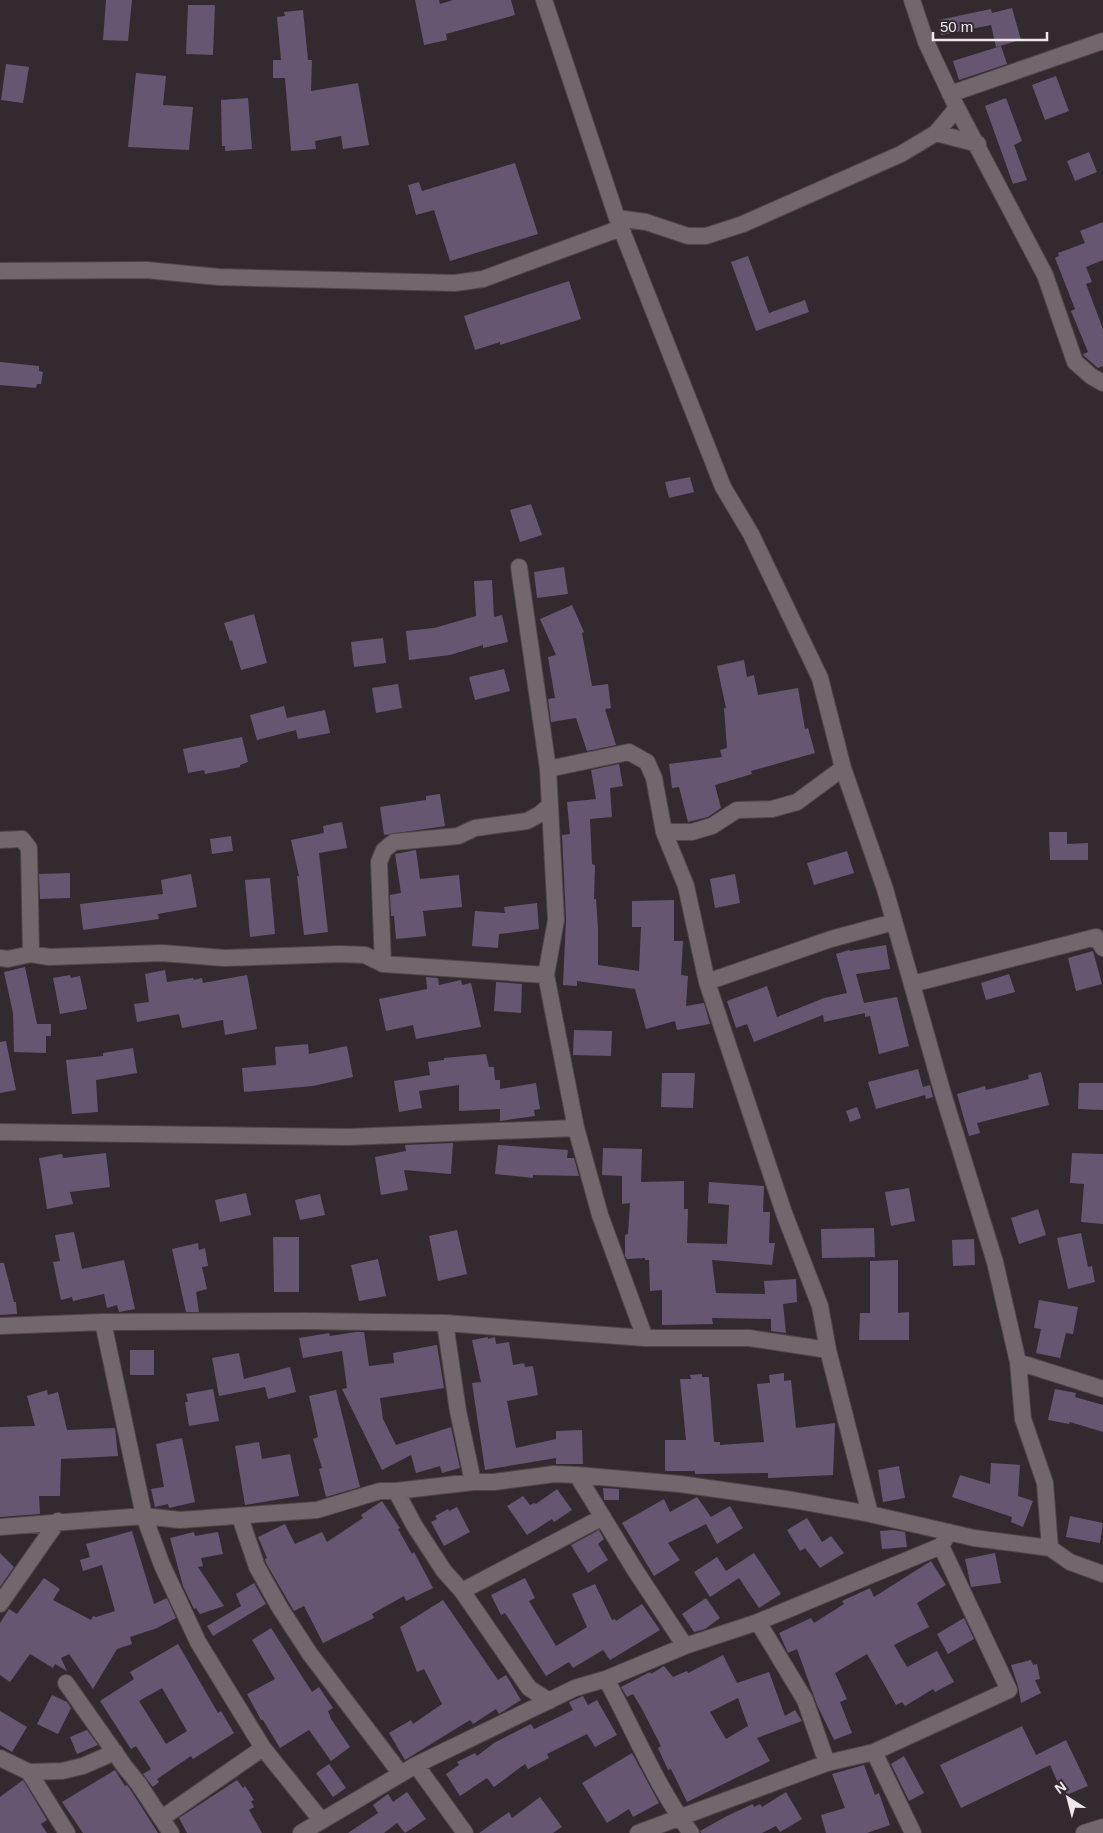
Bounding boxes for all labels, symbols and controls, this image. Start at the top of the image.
scale bar [933,10,1047,42]
text: 50 m [940,18,973,35]
north arrow [1043,1773,1093,1823]
text: N [1052,1778,1069,1797]

